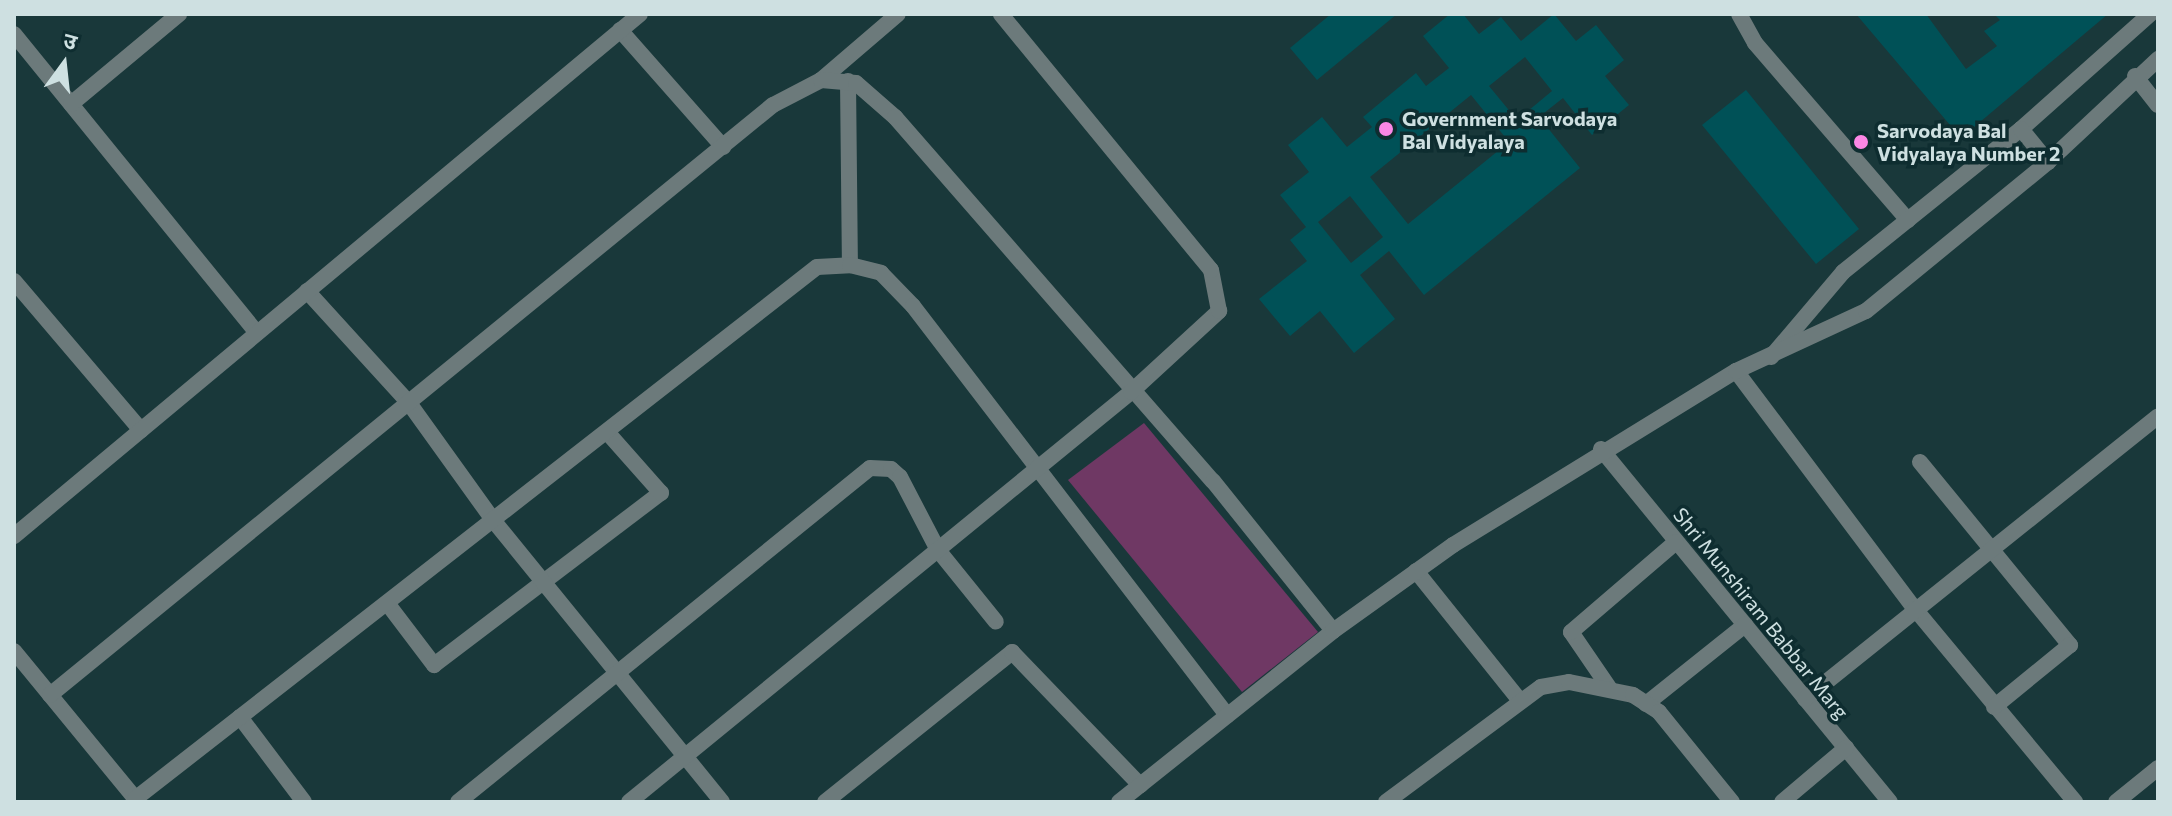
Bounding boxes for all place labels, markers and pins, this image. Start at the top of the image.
place label: Government Sarvodaya Bal Vidyalaya [1402,106,1617,153]
place label: Sarvodaya Bal Vidyalaya Number 2 [1877,118,2060,165]
marker: Government Sarvodaya Bal Vidyalaya [1377,120,1395,138]
marker: Sarvodaya Bal Vidyalaya Number 2 [1852,133,1870,151]

